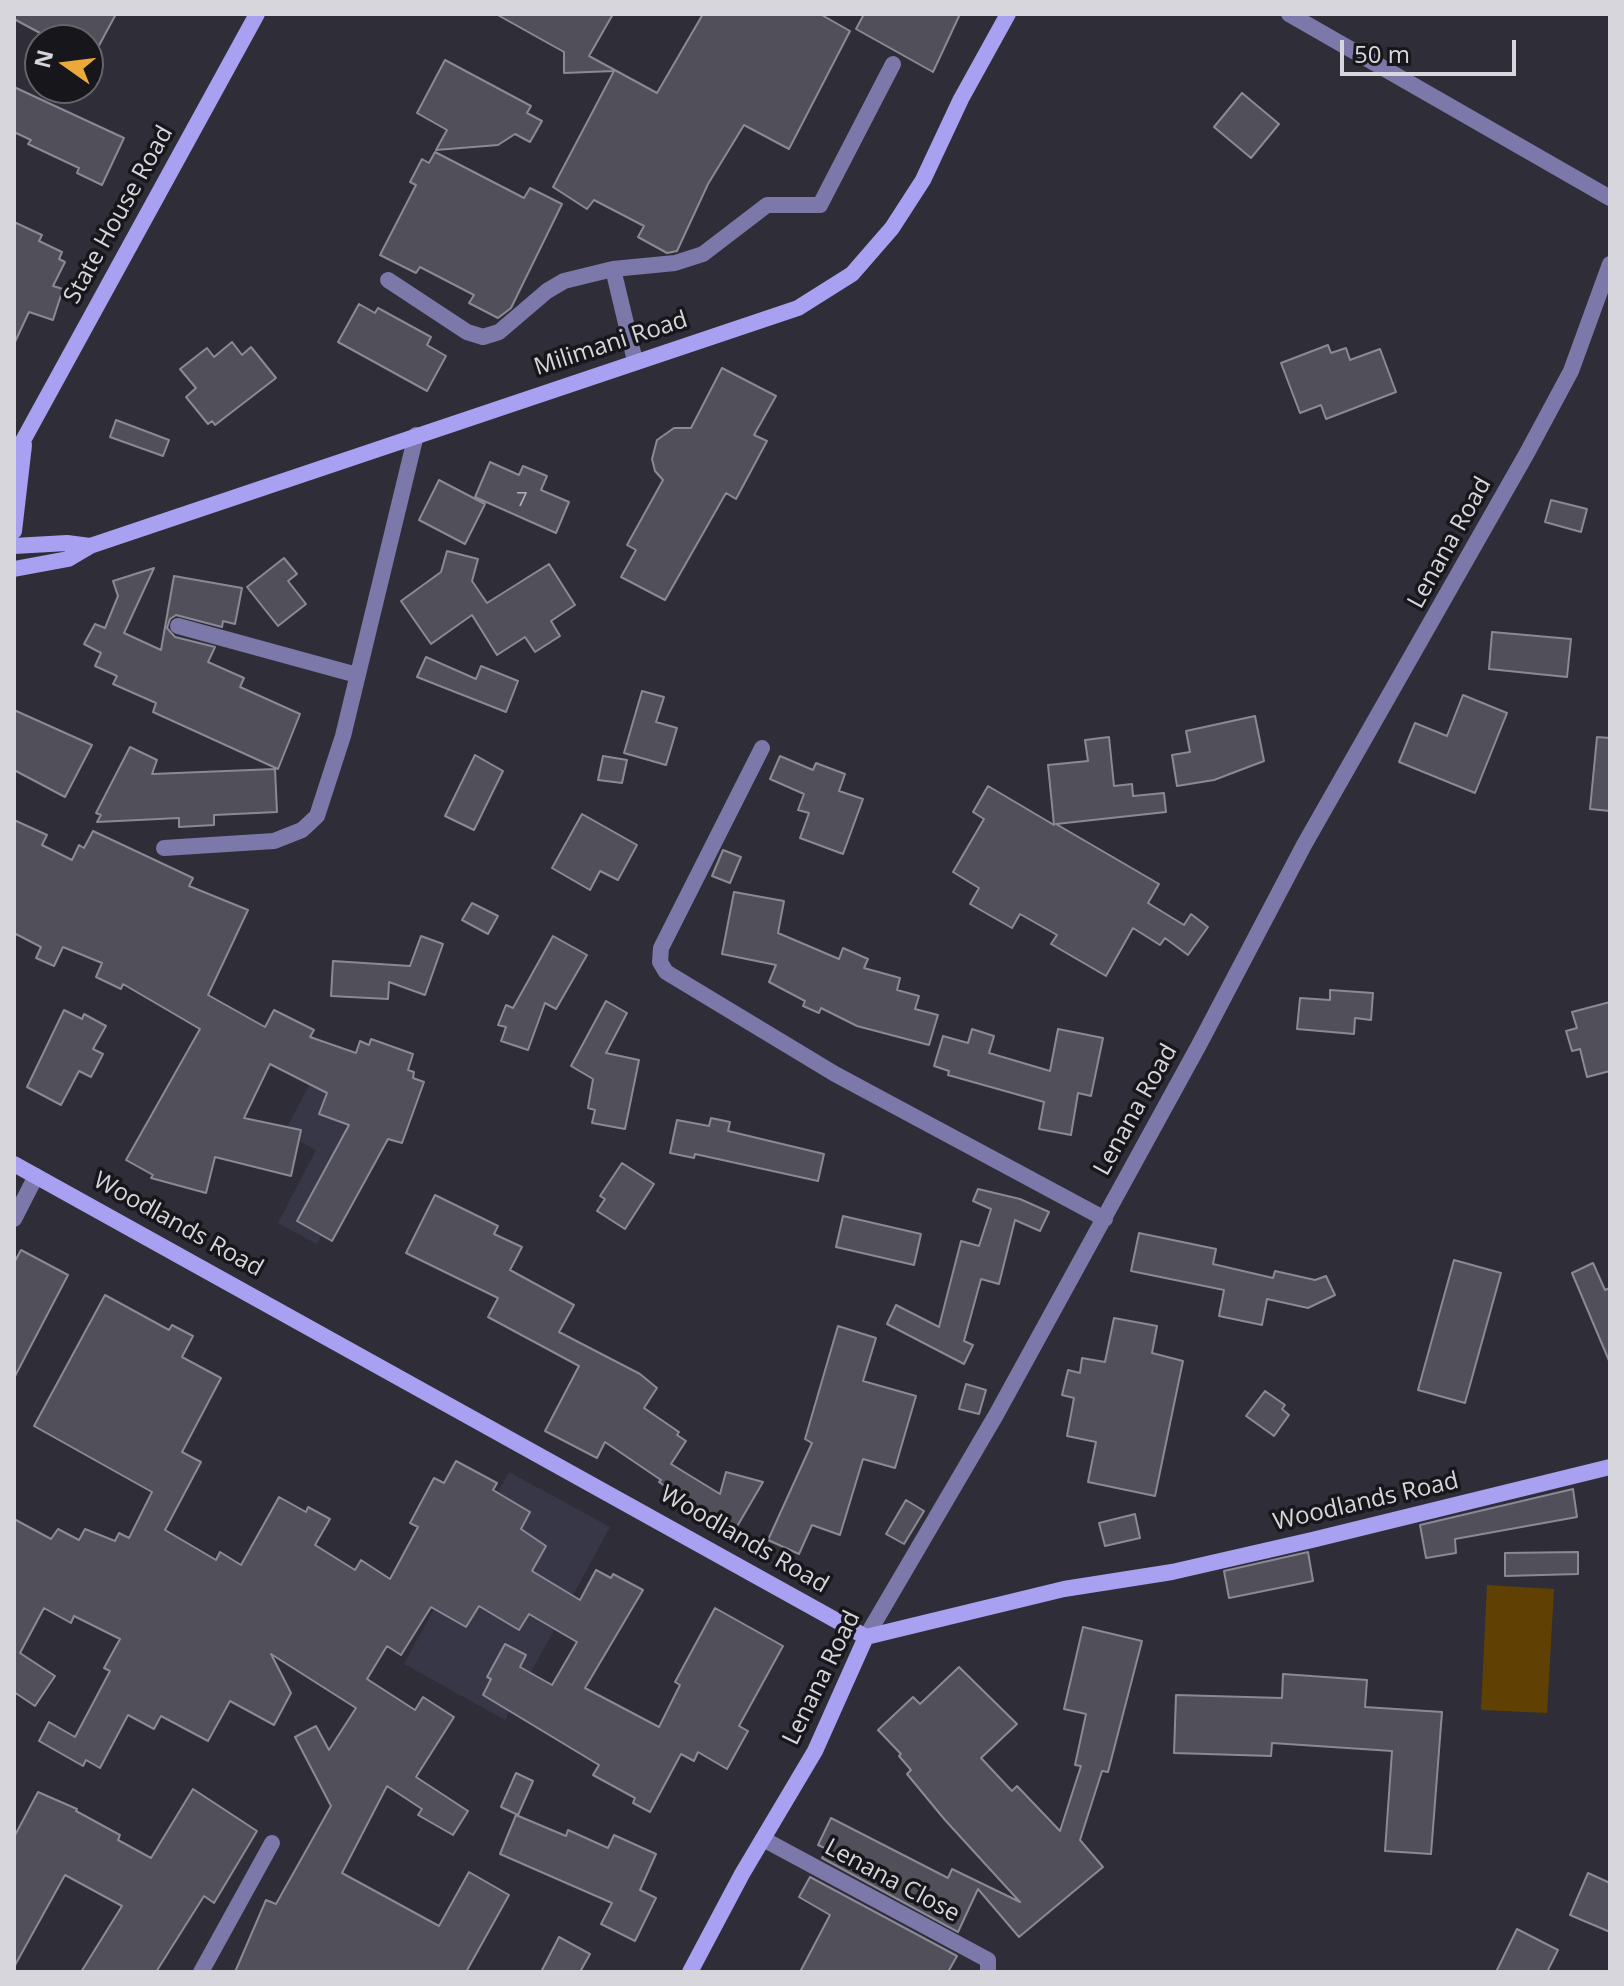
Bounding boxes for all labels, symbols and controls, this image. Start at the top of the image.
north arrow [24,24,104,104]
scale bar [1344,24,1520,74]
text: 50 m [1354,37,1410,70]
text: N [26,46,59,71]
street label: State House Road [58,121,180,309]
street label: Milimani Road [531,306,691,382]
street label: Lenana Road [1402,472,1498,614]
house number: 7 [516,488,528,512]
street label: Lenana Road [1088,1039,1184,1181]
street label: Woodlands Road [88,1166,268,1284]
street label: Woodlands Road [1270,1467,1462,1537]
street label: Woodlands Road [655,1480,833,1600]
street label: Lenana Road [777,1606,867,1750]
street label: Lenana Close [820,1833,964,1929]

